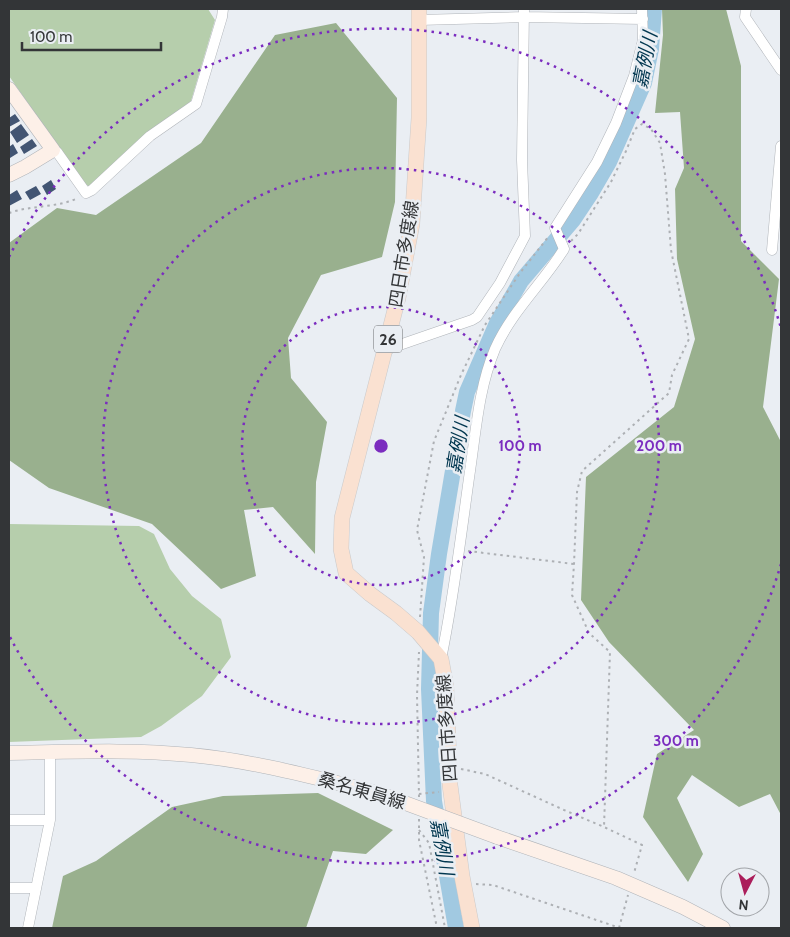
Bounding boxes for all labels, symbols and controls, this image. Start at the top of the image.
scale bar [22,20,161,52]
text: 100 m [30,28,72,46]
water label: 嘉例川 [628,28,662,90]
street label: 四日市多度線 [385,199,423,309]
road number: 26 [374,326,402,352]
water label: 嘉例川 [442,413,474,475]
centre of rings [372,437,390,455]
text: 100 m [498,437,542,455]
text: 200 m [636,437,682,455]
street label: 四日市多度線 [432,673,462,783]
text: 300 m [653,732,699,750]
street label: 桑名東員線 [316,768,408,814]
water label: 嘉例川 [426,817,459,879]
north arrow [720,867,770,917]
text: N [738,895,750,914]

